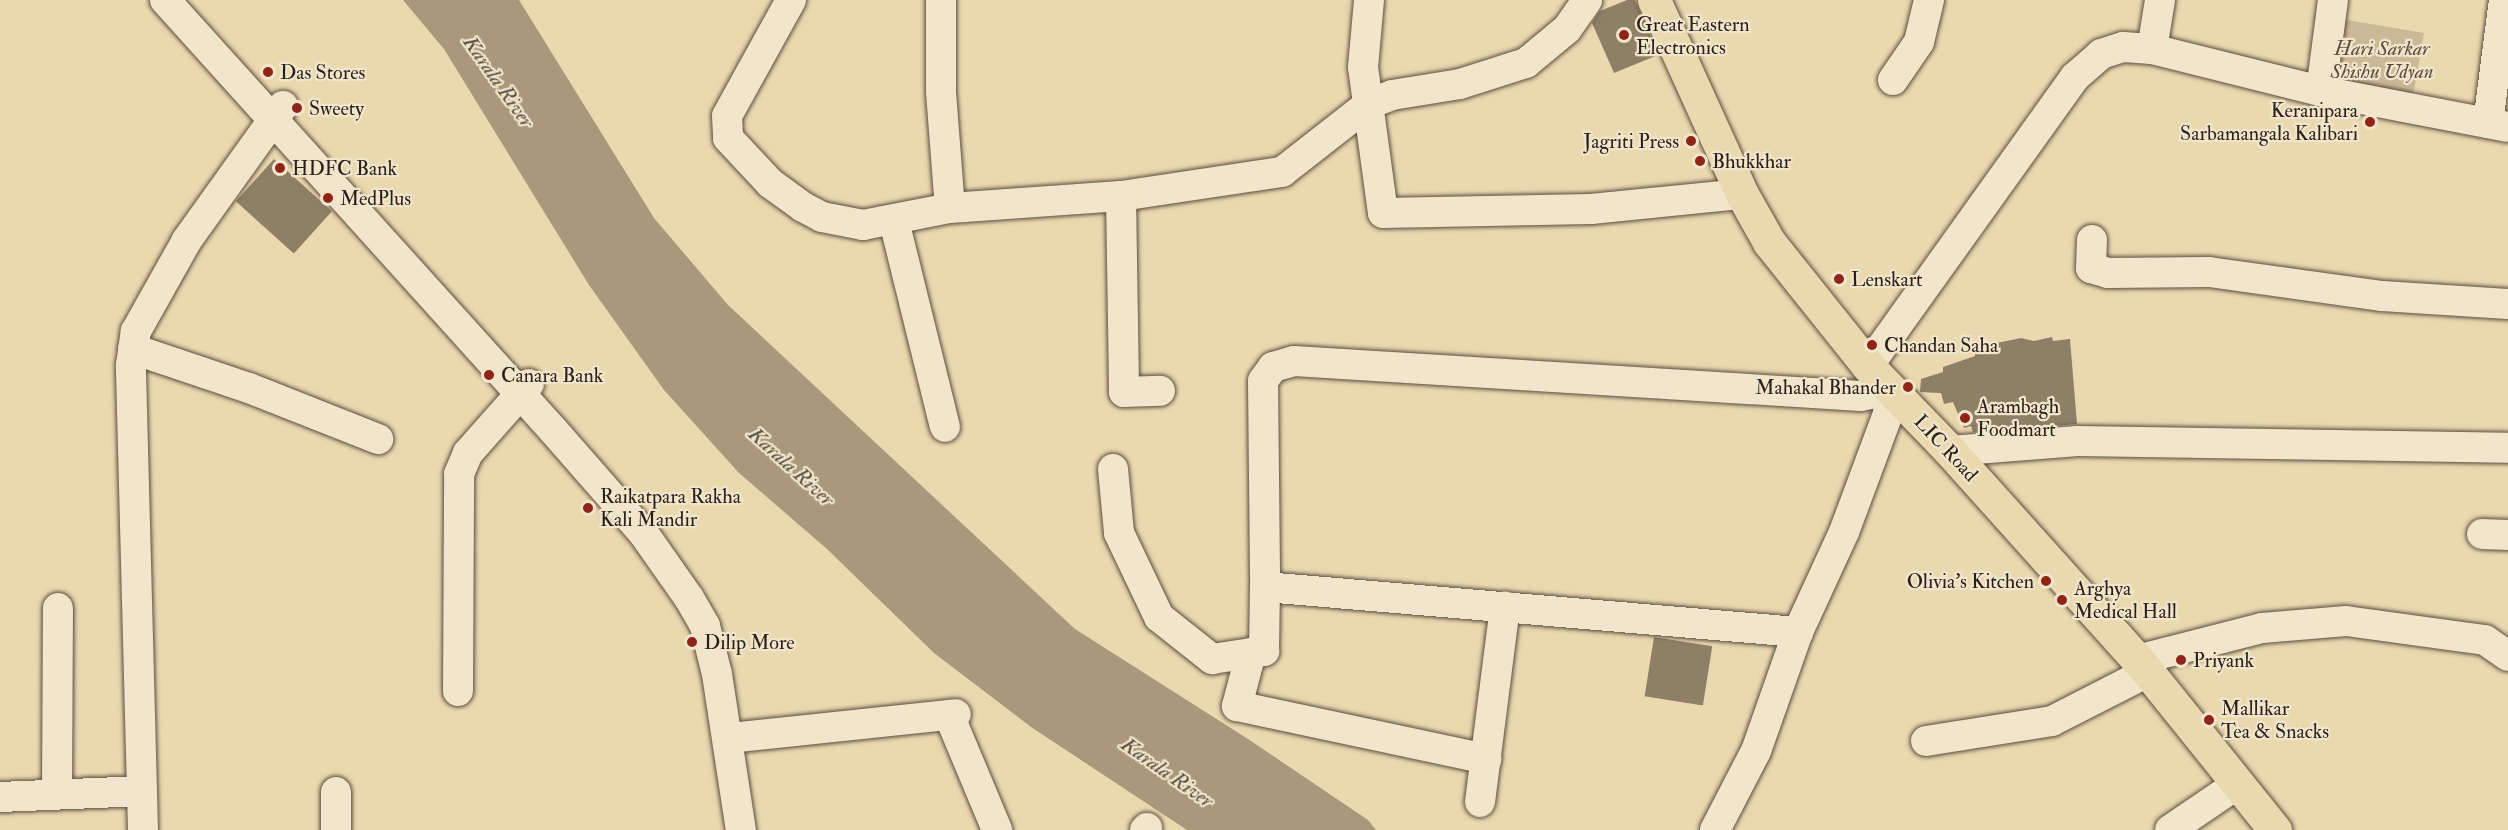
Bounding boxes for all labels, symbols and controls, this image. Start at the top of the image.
place label: Great Eastern Electronics [1636,12,1750,59]
marker: Great Eastern Electronics [1617,28,1631,42]
water label: Karala River [457,31,539,133]
park label: Hari Sarkar Shishu Udyan [2331,37,2433,84]
place label: Das Stores [280,60,365,84]
marker: Das Stores [261,65,275,79]
place label: Sweety [309,96,364,120]
place label: Keranipara Sarbamangala Kalibari [2180,98,2358,145]
marker: Sweety [290,101,304,115]
marker: Keranipara Sarbamangala Kalibari [2363,115,2377,129]
place label: Jagriti Press [1584,129,1679,153]
marker: Jagriti Press [1684,134,1698,148]
place label: Bhukkhar [1712,149,1791,173]
marker: Bhukkhar [1693,154,1707,168]
place label: HDFC Bank [292,156,397,180]
marker: HDFC Bank [273,161,287,175]
place label: MedPlus [340,186,411,210]
marker: MedPlus [321,191,335,205]
place label: Lenskart [1851,267,1923,291]
marker: Lenskart [1832,272,1846,286]
place label: Chandan Saha [1884,333,1998,357]
marker: Chandan Saha [1865,338,1879,352]
place label: Canara Bank [501,363,603,387]
marker: Canara Bank [482,368,496,382]
place label: Mahakal Bhander [1755,375,1896,399]
marker: Mahakal Bhander [1901,380,1915,394]
place label: Arambagh Foodmart [1977,394,2059,441]
street label: LIC Road [1909,409,1983,487]
marker: Arambagh Foodmart [1958,411,1972,425]
water label: Karala River [743,422,839,512]
place label: Raikatpara Rakha Kali Mandir [600,484,741,531]
marker: Raikatpara Rakha Kali Mandir [581,501,595,515]
place label: Olivia's Kitchen [1907,569,2034,593]
marker: Olivia's Kitchen [2039,574,2053,588]
place label: Arghya Medical Hall [2074,576,2177,623]
marker: Arghya Medical Hall [2055,593,2069,607]
place label: Dilip More [704,630,795,654]
marker: Dilip More [685,635,699,649]
place label: Priyank [2193,648,2254,672]
marker: Priyank [2174,653,2188,667]
place label: Mallikar Tea & Snacks [2221,696,2329,743]
marker: Mallikar Tea & Snacks [2202,713,2216,727]
water label: Karala River [1116,732,1218,814]

